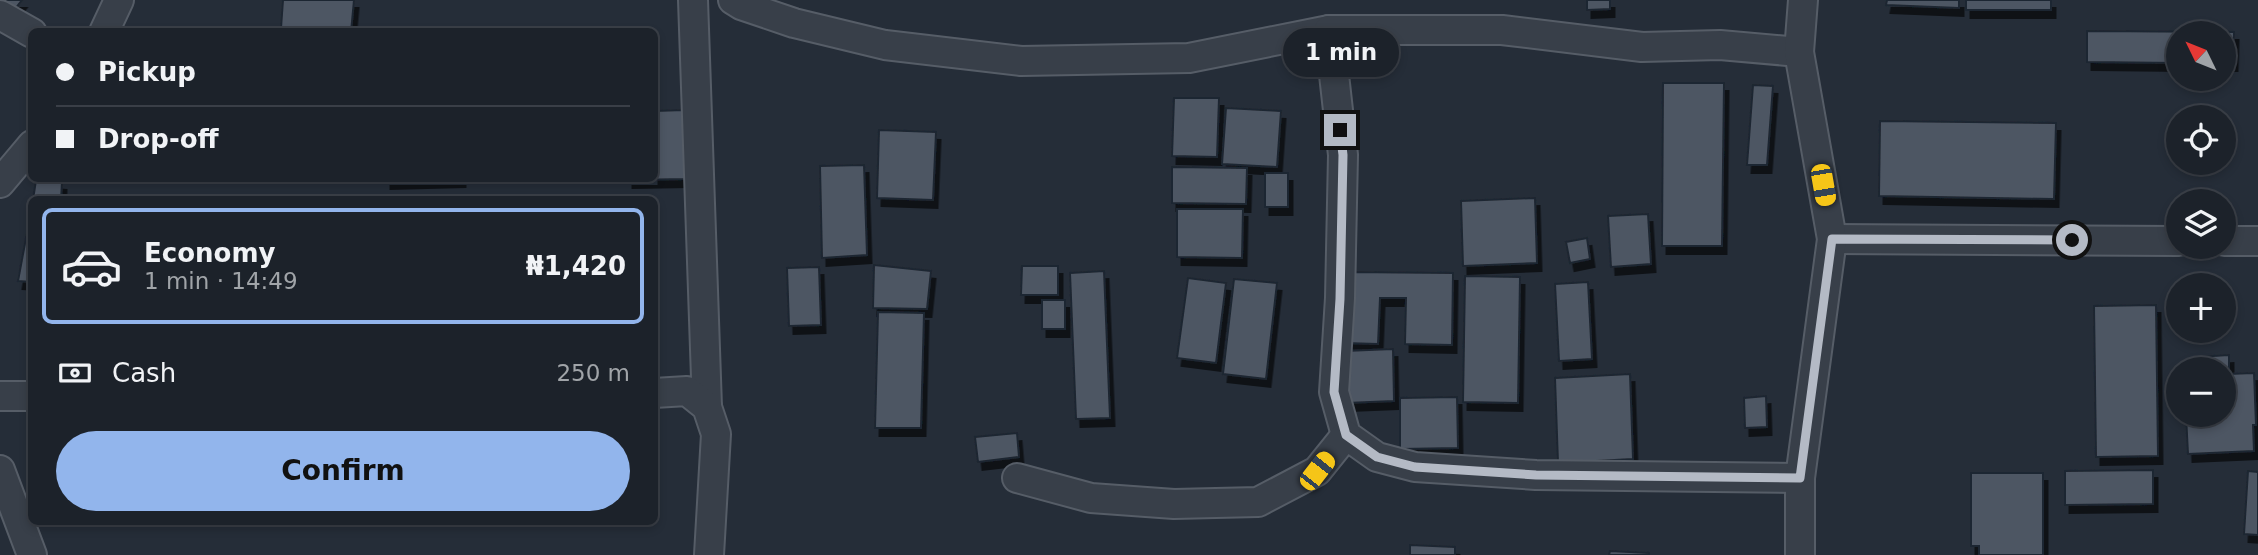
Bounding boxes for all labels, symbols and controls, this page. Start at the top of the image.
north arrow [2166,21,2236,91]
map controls [2166,21,2236,427]
callout: 1 min [1282,29,1398,78]
text: 1 min [1305,39,1377,65]
text: Pickup [98,57,196,87]
button: locate [2166,105,2236,175]
route end [1324,114,1356,146]
text: Drop-off [98,124,219,154]
car [1810,162,1837,208]
button: layers [2166,189,2236,259]
route start [2056,224,2088,256]
icon: car [60,235,123,298]
text: Economy [144,238,275,268]
text: ₦1,420 [526,251,626,281]
text: 1 min · 14:49 [144,268,298,294]
button: + [2166,273,2236,343]
icon: cash [56,354,94,392]
button: − [2166,357,2236,427]
text: Cash [112,358,176,388]
text: 250 m [556,360,630,386]
button: Confirm [56,431,630,511]
car [1296,448,1339,494]

